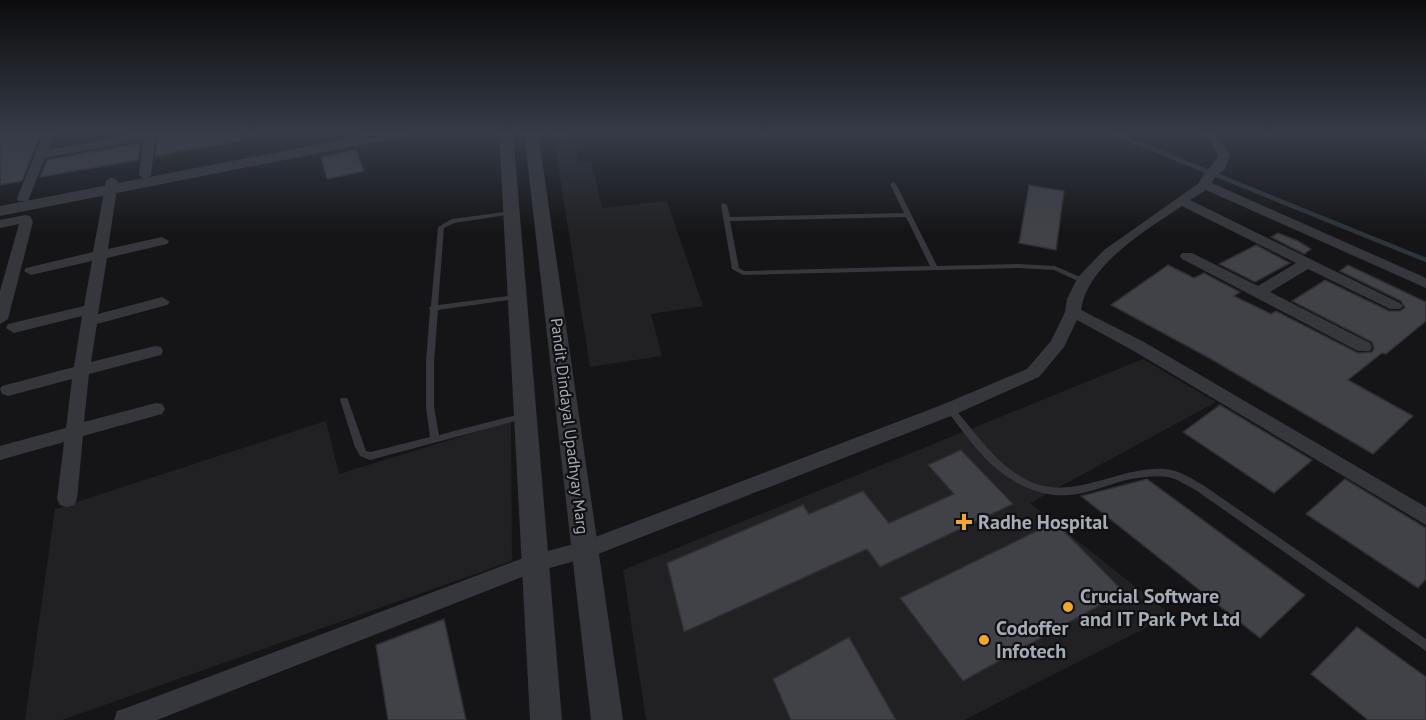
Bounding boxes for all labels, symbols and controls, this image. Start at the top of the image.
street label: Pandit Dindayal Upadhyay Marg [547,317,593,535]
place label: Radhe Hospital [978,509,1108,535]
marker: Radhe Hospital [955,513,973,531]
place label: Crucial Software and IT Park Pvt Ltd [1080,583,1240,632]
marker: Crucial Software and IT Park Pvt Ltd [1061,600,1075,614]
place label: Codoffer Infotech [996,615,1068,664]
marker: Codoffer Infotech [977,633,991,647]

